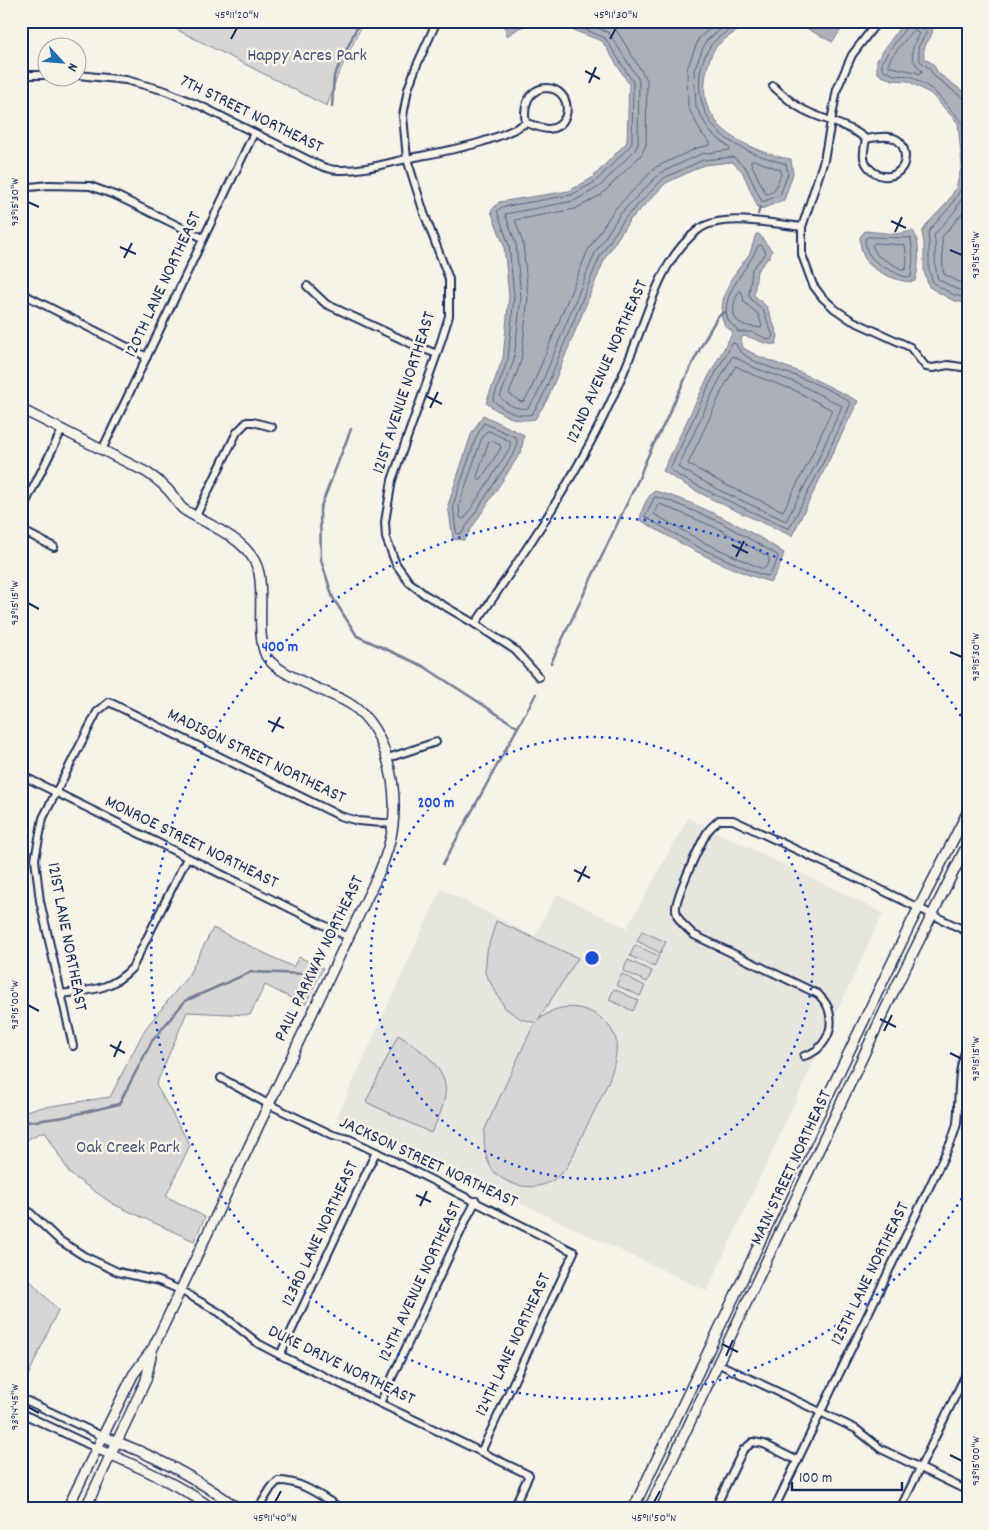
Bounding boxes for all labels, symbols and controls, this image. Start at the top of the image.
text: 45°11'20"N [215,7,259,24]
text: 45°11'30"N [594,7,638,24]
north arrow [38,38,88,88]
park label: Happy Acres Park [247,44,367,69]
text: N [61,59,82,74]
street label: 7TH STREET NORTHEAST [175,69,327,161]
text: 93°15'30"W [7,178,24,226]
street label: 120TH LANE NORTHEAST [119,208,209,362]
text: 93°15'45"W [968,231,985,278]
street label: 122ND AVENUE NORTHEAST [561,277,655,447]
street label: 121ST AVENUE NORTHEAST [367,309,443,477]
text: 93°15'15"W [7,581,24,625]
text: 93°15'30"W [968,633,985,681]
text: 400 m [262,637,298,659]
street label: MADISON STREET NORTHEAST [163,703,349,811]
street label: MONROE STREET NORTHEAST [100,790,282,896]
text: 200 m [418,793,454,815]
street label: 121ST LANE NORTHEAST [39,861,93,1013]
street label: PAUL PARKWAY NORTHEAST [269,872,371,1046]
centre of rings [583,949,601,967]
text: 93°15'00"W [7,980,24,1030]
text: 93°15'15"W [968,1037,985,1081]
street label: MAIN STREET NORTHEAST [745,1087,839,1249]
street label: JACKSON STREET NORTHEAST [335,1111,521,1215]
park label: Oak Creek Park [76,1136,180,1161]
street label: 123RD LANE NORTHEAST [276,1157,366,1311]
street label: 124TH AVENUE NORTHEAST [373,1198,469,1366]
street label: 125TH LANE NORTHEAST [825,1198,917,1350]
street label: 124TH LANE NORTHEAST [470,1269,558,1421]
street label: DUKE DRIVE NORTHEAST [263,1320,419,1412]
text: 93°14'45"W [7,1384,24,1430]
text: 93°15'00"W [968,1436,985,1486]
scale bar [792,1460,902,1492]
text: 100 m [799,1468,832,1490]
text: 45°11'40"N [253,1510,297,1527]
text: 45°11'50"N [632,1510,676,1527]

